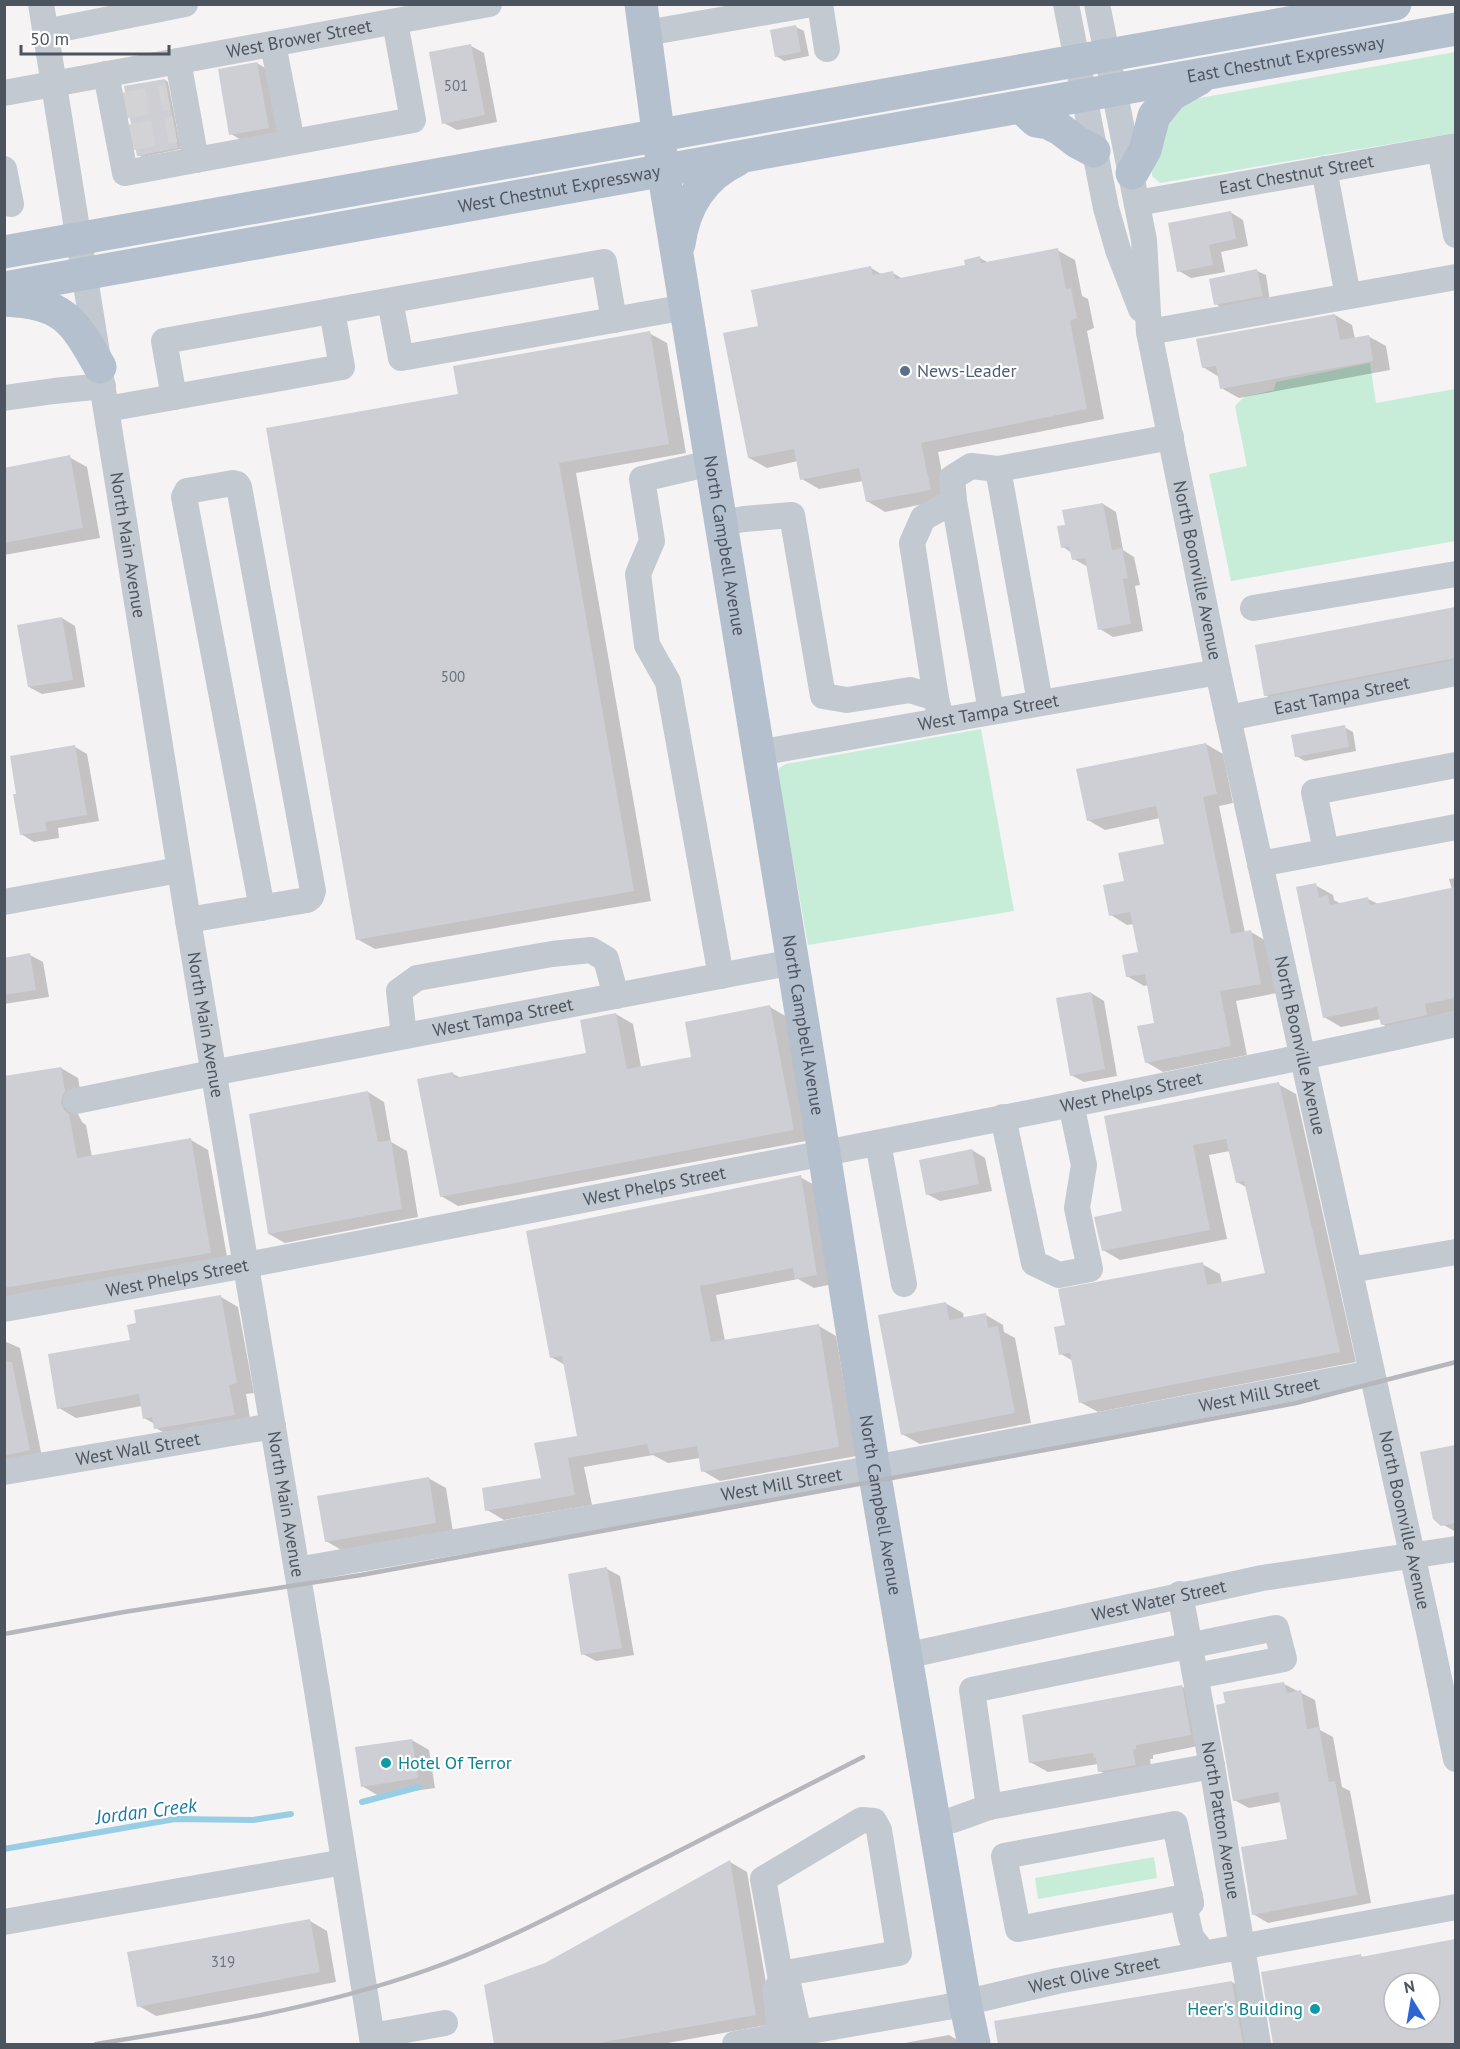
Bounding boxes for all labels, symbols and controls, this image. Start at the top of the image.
street label: West Brower Street [225,14,373,63]
scale bar [21,18,170,56]
text: 50 m [30,27,69,50]
street label: East Chestnut Expressway [1185,30,1387,88]
house number: 501 [444,76,468,95]
street label: East Chestnut Street [1217,149,1375,199]
street label: West Chestnut Expressway [456,159,663,218]
place label: News-Leader [917,359,1017,382]
marker: News-Leader [898,364,912,378]
street label: North Campbell Avenue [699,454,751,637]
street label: North Main Avenue [105,470,151,620]
street label: North Boonville Avenue [1168,478,1227,662]
house number: 500 [441,667,465,686]
street label: East Tampa Street [1272,670,1411,720]
street label: West Tampa Street [916,688,1061,736]
street label: North Campbell Avenue [777,933,830,1117]
street label: North Main Avenue [183,950,230,1099]
street label: North Boonville Avenue [1270,954,1331,1137]
street label: West Tampa Street [431,992,575,1042]
street label: West Phelps Street [1058,1066,1204,1117]
street label: West Phelps Street [581,1161,727,1211]
street label: West Phelps Street [104,1253,250,1302]
street label: West Mill Street [1197,1371,1321,1417]
street label: North Campbell Avenue [855,1413,907,1597]
street label: West Wall Street [74,1427,202,1471]
street label: North Boonville Avenue [1374,1428,1436,1612]
street label: North Main Avenue [263,1429,310,1579]
street label: West Mill Street [719,1462,844,1506]
street label: West Water Street [1090,1574,1228,1626]
street label: North Patton Avenue [1197,1739,1246,1901]
place label: Hotel Of Terror [398,1751,512,1774]
marker: Hotel Of Terror [379,1756,393,1770]
water label: Jordan Creek [92,1792,199,1830]
street label: West Olive Street [1026,1950,1161,1998]
house number: 319 [211,1952,235,1971]
north arrow [1382,1971,1442,2031]
text: N [1402,1975,1416,1997]
place label: Heer's Building [1187,1997,1303,2020]
marker: Heer's Building [1308,2002,1322,2016]

